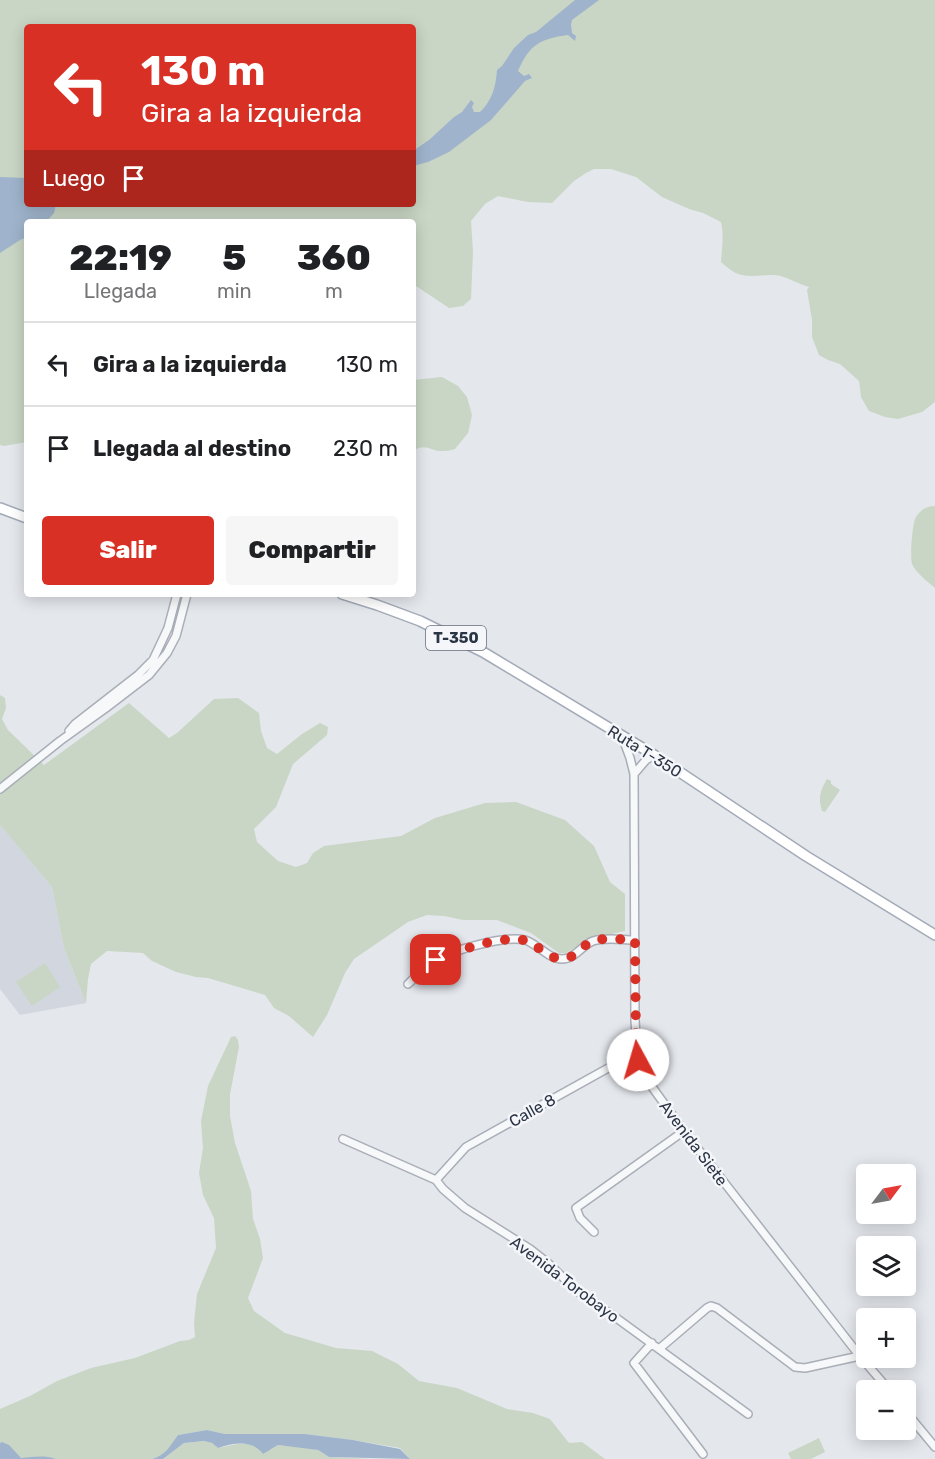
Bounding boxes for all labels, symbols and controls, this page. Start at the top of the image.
text: 130 m [141,46,266,96]
icon: left [42,48,120,126]
text: Gira a la izquierda [141,97,362,129]
icon: arrive [117,162,150,195]
text: Luego [42,165,105,192]
text: 22:19 [69,236,172,279]
text: 5 [222,236,246,279]
text: 360 [297,236,371,279]
text: Llegada [84,279,157,303]
text: min [217,279,252,303]
text: m [325,279,343,303]
icon: left [42,348,75,381]
text: Gira a la izquierda [93,351,287,378]
text: 130 m [336,351,398,378]
icon: arrive [42,432,75,465]
text: Llegada al destino [93,435,291,462]
text: 230 m [333,435,398,462]
button: Salir [42,516,214,585]
button: Compartir [226,516,398,585]
road number: T-350 [426,626,486,650]
street label: Ruta T-350 [604,721,685,782]
pin [410,934,461,985]
icon: arrive [419,943,452,976]
position arrow [606,1028,670,1092]
street label: Calle 8 [506,1090,559,1131]
street label: Avenida Siete [655,1097,732,1190]
north arrow [856,1164,916,1224]
map controls [856,1164,916,1440]
street label: Avenida Torobayo [507,1232,623,1326]
button: layers [856,1236,916,1296]
button: + [856,1308,916,1368]
button: − [856,1380,916,1440]

